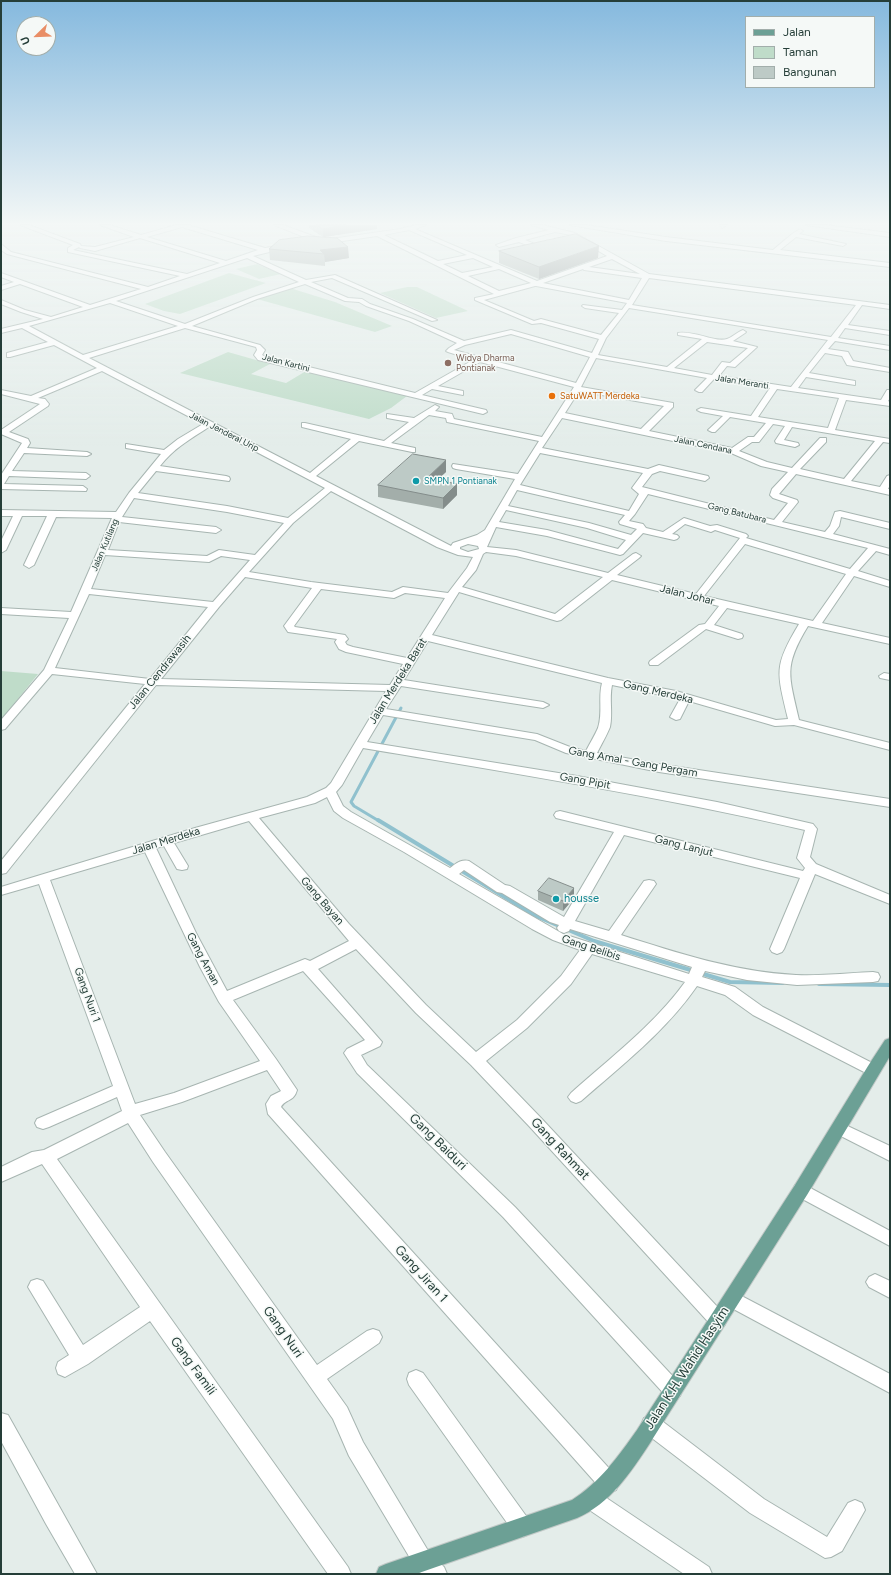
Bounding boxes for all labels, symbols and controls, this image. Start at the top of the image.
north arrow [16,16,56,56]
legend [745,16,875,88]
text: Jalan [783,25,811,39]
text: U [18,34,33,47]
text: Taman [783,45,818,59]
text: Bangunan [783,65,836,79]
street label: Jalan Kartini [261,351,311,375]
place label: Widya Dharma Pontianak [456,353,515,374]
marker: Widya Dharma Pontianak [443,358,453,368]
street label: Jalan Meranti [715,372,769,392]
marker: SatuWATT Merdeka [547,391,557,401]
place label: SatuWATT Merdeka [560,391,640,401]
street label: Jalan Jenderal Urip [187,410,261,454]
street label: Jalan Cendana [673,434,733,456]
marker: SMPN 1 Pontianak [411,476,421,486]
place label: SMPN 1 Pontianak [424,476,497,486]
street label: Gang Batubara [707,501,767,525]
street label: Jalan Kutilang [89,517,121,573]
street label: Jalan Johar [658,582,716,608]
street label: Jalan Cendrawasih [126,632,194,712]
street label: Jalan Merdeka Barat [366,636,430,726]
street label: Gang Merdeka [622,678,694,706]
street label: Gang Amal - Gang Pergam [567,744,699,780]
street label: Gang Pipit [559,770,611,792]
street label: Jalan Merdeka [130,824,202,858]
street label: Gang Lanjut [653,832,715,860]
street label: Gang Bayan [298,874,346,928]
place label: housse [564,892,599,906]
marker: housse [551,894,561,904]
street label: Gang Aman [184,930,222,988]
street label: Gang Belibis [560,932,622,964]
street label: Gang Nuri 1 [71,966,103,1024]
street label: Gang Baiduri [406,1111,470,1173]
street label: Gang Rahmat [527,1115,593,1183]
street label: Gang Jiran 1 [391,1242,451,1306]
street label: Gang Nuri [260,1303,306,1361]
street label: Jalan K.H. Wahid Hasyim [642,1304,732,1432]
street label: Gang Famili [167,1334,219,1398]

